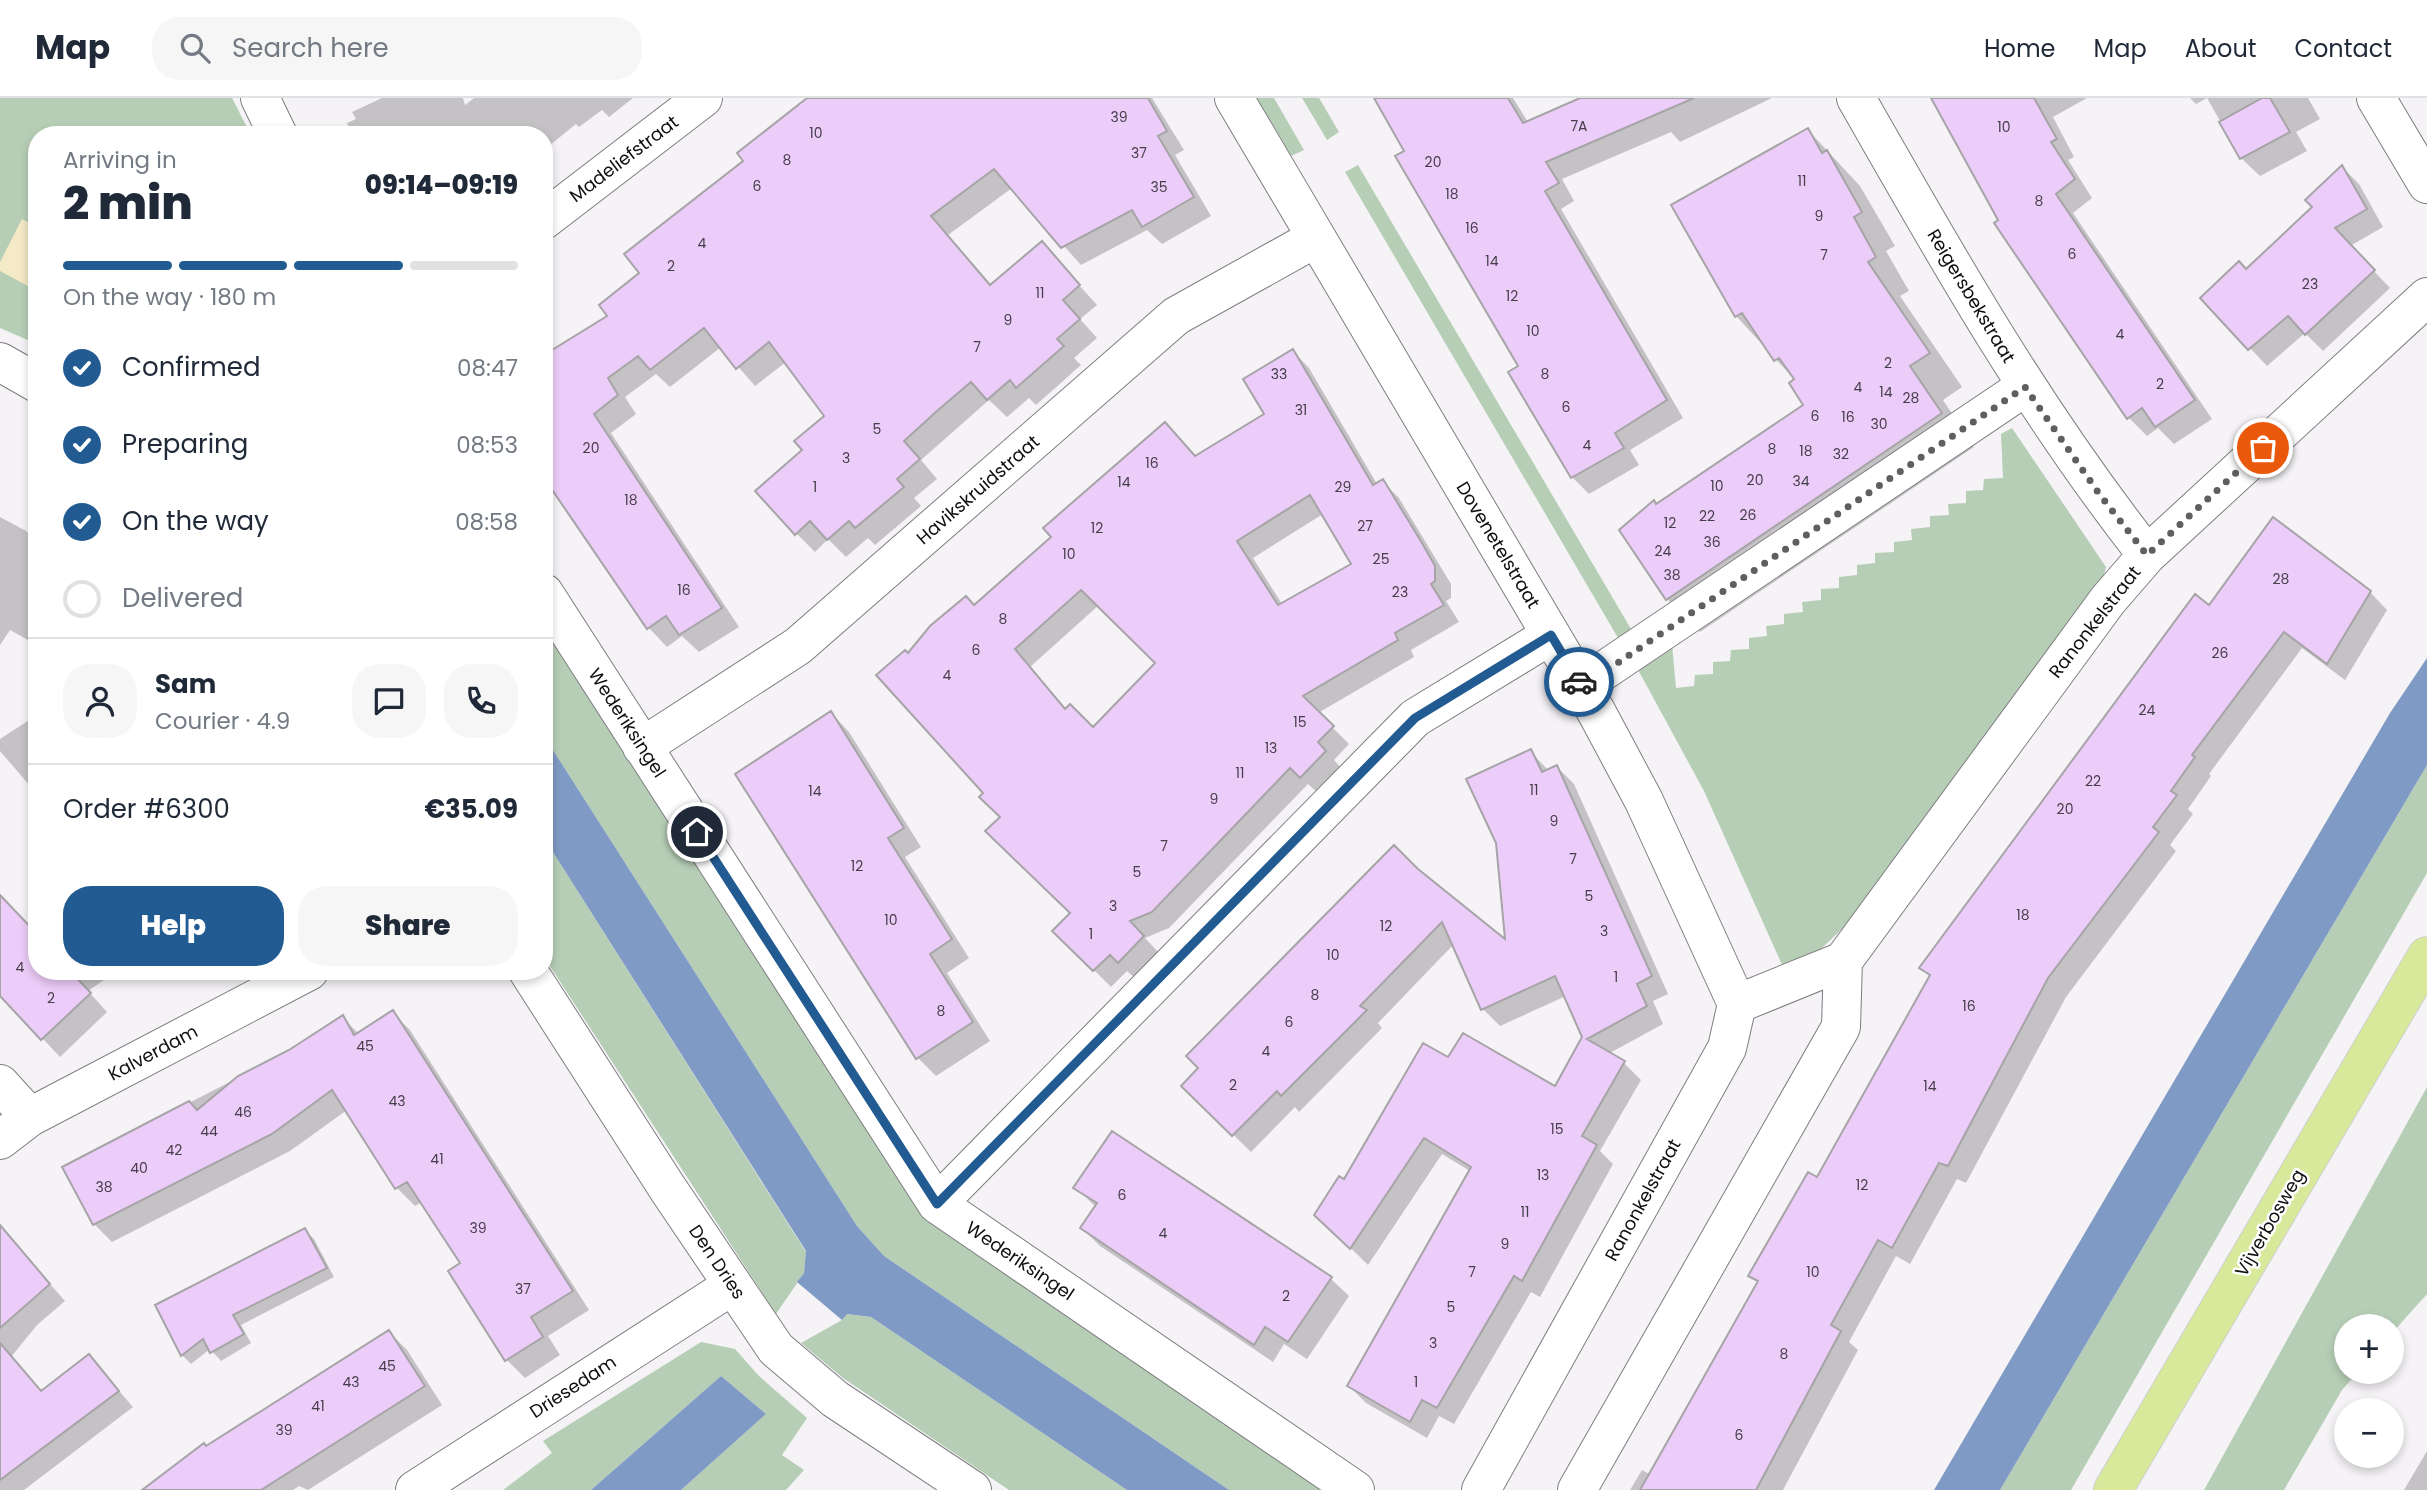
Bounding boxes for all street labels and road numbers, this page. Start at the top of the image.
street label: Madeliefstraat [564,109,683,208]
street label: Reigersbekstraat [1922,224,2021,367]
street label: Havikskruidstraat [911,429,1045,550]
street label: Dovenetelstraat [1451,477,1546,613]
street label: Ranonkelstraat [2043,560,2146,683]
street label: Wederiksingel [583,663,672,782]
street label: Kalverdam [104,1018,202,1087]
street label: Ranonkelstraat [1599,1134,1686,1265]
street label: Vijverbosweg [2229,1164,2310,1281]
street label: Wederiksingel [961,1215,1079,1306]
street label: Den Dries [683,1220,751,1304]
street label: Driesedam [525,1349,621,1424]

